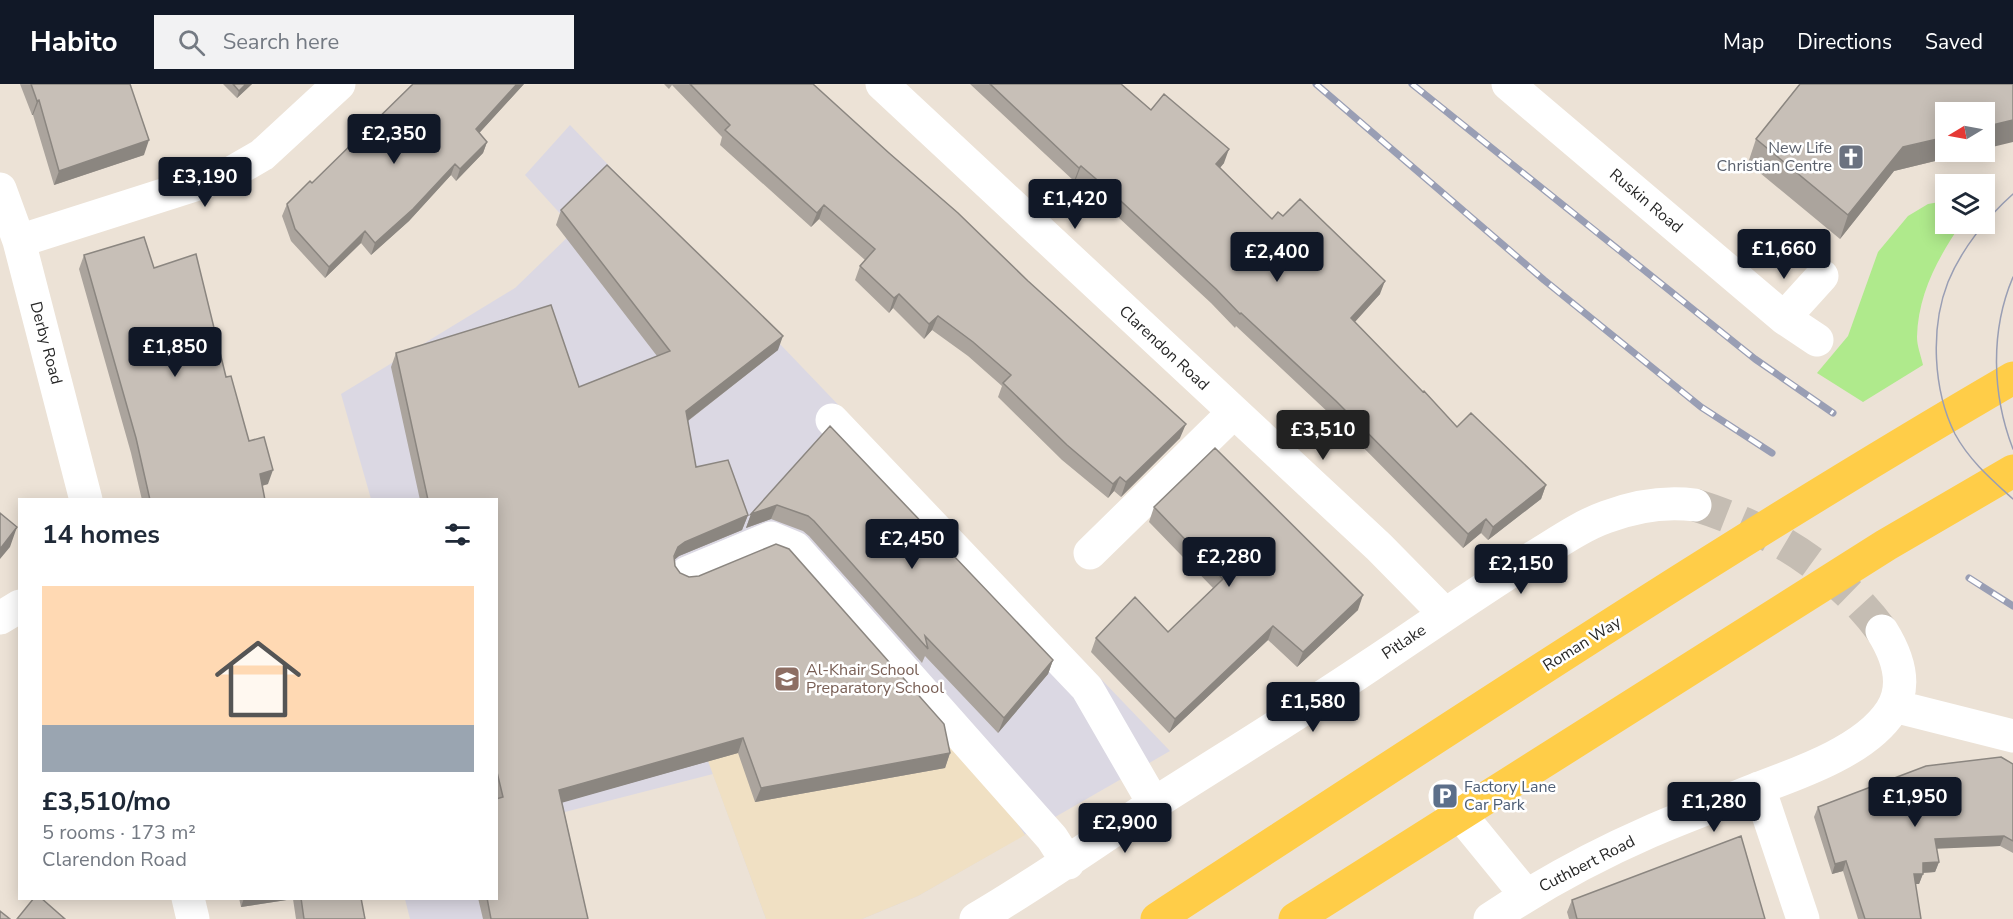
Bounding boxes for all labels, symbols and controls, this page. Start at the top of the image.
search box [154,15,574,69]
text: Habito [30,23,118,61]
icon: search [175,26,208,59]
text: Search here [223,27,339,57]
text: Map [1723,28,1764,56]
text: Directions [1797,28,1892,56]
text: Saved [1925,28,1983,56]
north arrow [1935,102,1995,162]
map controls [1935,102,1995,234]
pin: £2,350 [345,114,443,165]
text: £2,350 [362,120,426,147]
place label: New Life Christian Centre [1717,137,1832,177]
church icon: New Life Christian Centre [1836,142,1866,172]
pin: £3,190 [156,157,254,208]
text: £3,190 [173,163,237,190]
street label: Ruskin Road [1605,164,1687,238]
button: layers [1935,174,1995,234]
pin: £1,420 [1026,179,1124,230]
text: £1,420 [1043,185,1107,212]
pin: £1,660 [1735,229,1833,280]
pin: £2,400 [1228,232,1326,283]
text: £1,660 [1752,235,1816,262]
text: £2,400 [1245,238,1309,265]
street label: Derby Road [24,299,68,387]
street label: Clarendon Road [1114,300,1214,396]
pin: £1,850 [126,327,224,378]
text: £1,850 [143,333,207,360]
pin: £3,510 [1274,410,1372,461]
text: £3,510 [1291,416,1355,443]
text: 14 homes [42,517,160,552]
icon: filters [441,518,474,551]
pin: £2,450 [863,519,961,570]
text: £2,450 [880,525,944,552]
pin: £2,280 [1180,537,1278,588]
text: £2,280 [1197,543,1261,570]
pin: £2,150 [1472,544,1570,595]
text: £2,150 [1489,550,1553,577]
street label: Roman Way [1539,611,1626,677]
street label: Pitlake [1378,619,1430,665]
icon: home [204,625,312,733]
place label: Al-Khair School Preparatory School [806,659,944,699]
school or university icon: Al-Khair School Preparatory School [772,664,802,694]
pin: £1,580 [1264,682,1362,733]
text: £1,580 [1281,688,1345,715]
place label: Factory Lane Car Park [1464,776,1556,816]
pin: £1,950 [1866,777,1964,828]
parking icon: Factory Lane Car Park [1430,781,1460,811]
pin: £1,280 [1665,782,1763,833]
text: £1,950 [1883,783,1947,810]
text: £3,510/mo [42,784,171,819]
text: £1,280 [1682,788,1746,815]
pin: £2,900 [1076,803,1174,854]
text: £2,900 [1093,809,1157,836]
text: 5 rooms · 173 m² [42,819,196,846]
street label: Cuthbert Road [1535,830,1639,898]
text: Clarendon Road [42,846,187,873]

